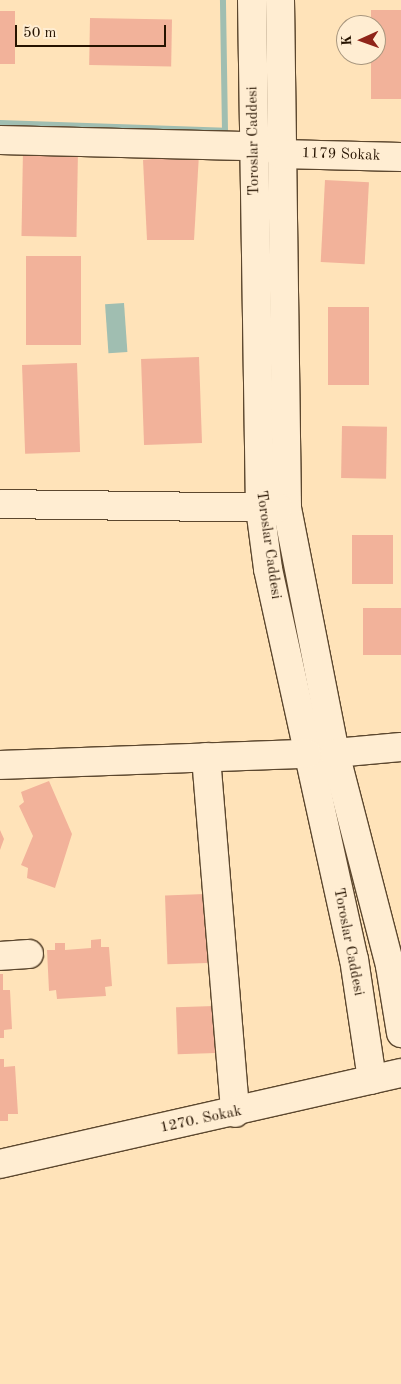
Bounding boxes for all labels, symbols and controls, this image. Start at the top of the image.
scale bar [18,15,169,47]
north arrow [336,15,386,65]
text: 50 m [23,26,57,41]
text: K [340,35,354,46]
street label: Toroslar Caddesi [244,86,264,196]
street label: 1179 Sokak [301,145,381,165]
street label: Toroslar Caddesi [251,489,285,601]
street label: Toroslar Caddesi [329,886,367,998]
street label: 1270. Sokak [159,1103,243,1137]

